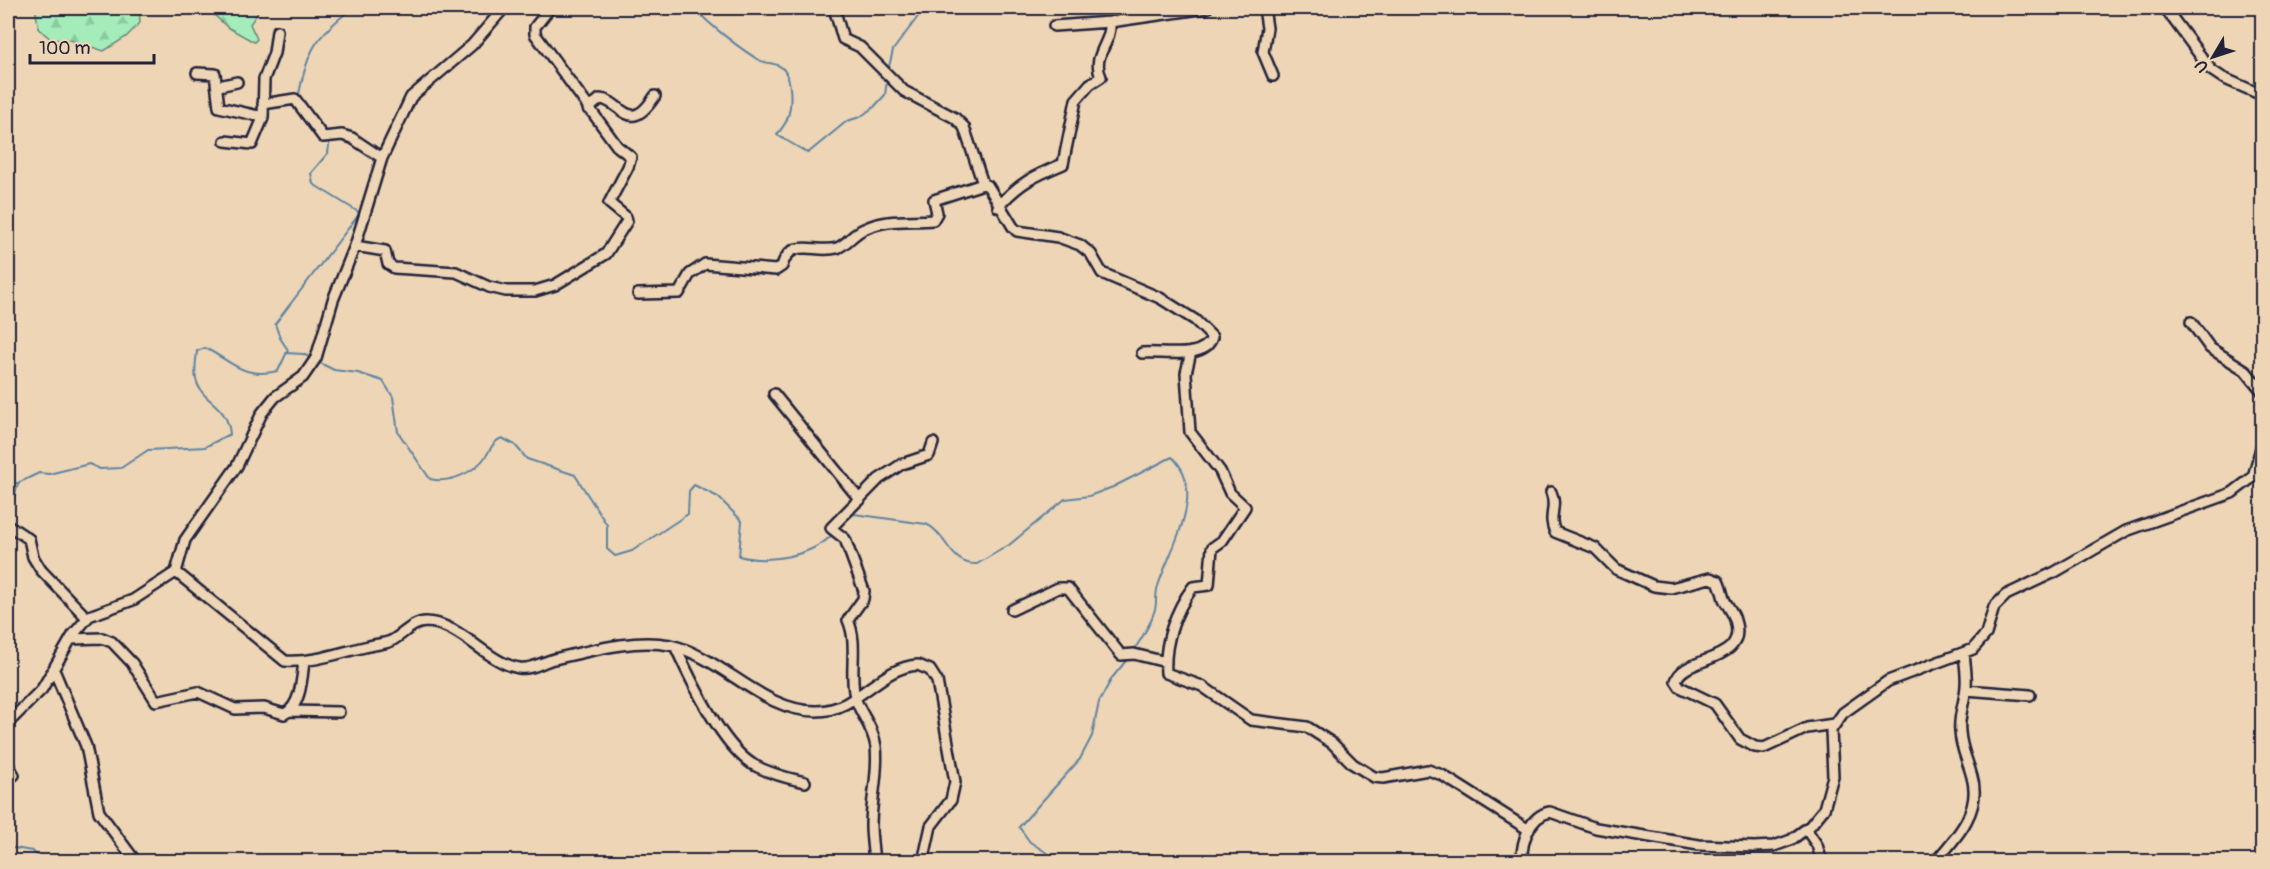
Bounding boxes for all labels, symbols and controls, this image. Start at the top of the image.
scale bar [30,27,154,65]
north arrow [2183,27,2243,87]
text: 100 m [39,37,91,60]
text: U [2191,55,2213,76]

